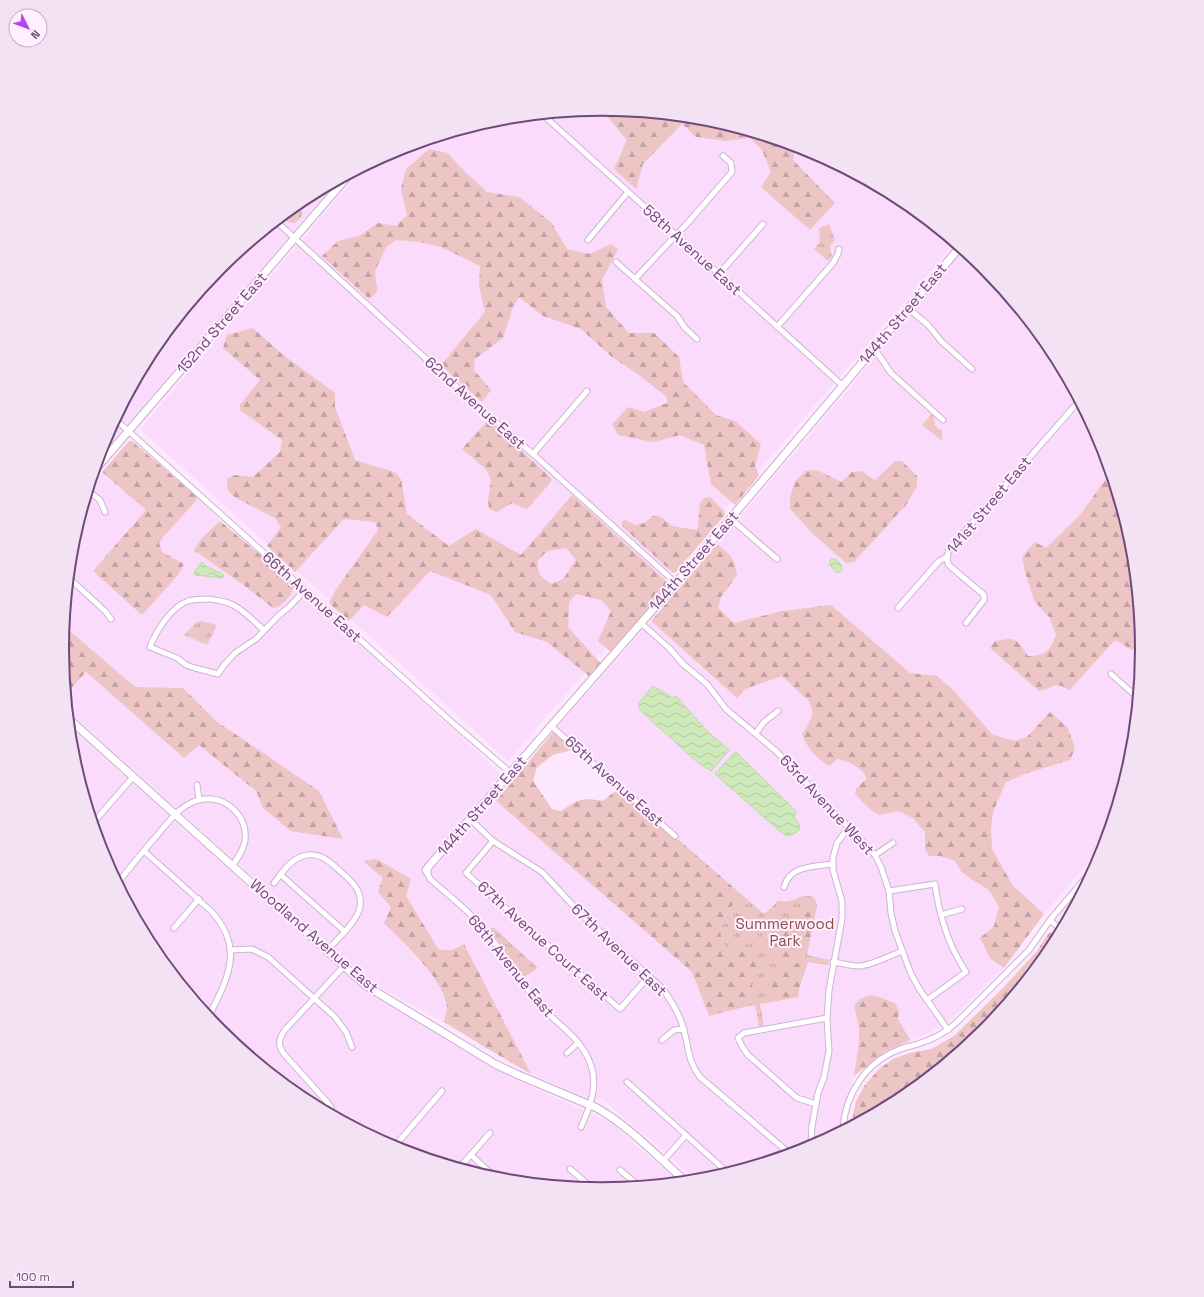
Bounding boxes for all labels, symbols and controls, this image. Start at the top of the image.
north arrow [8,8,48,48]
text: N [28,27,43,42]
street label: 58th Avenue East [639,200,746,299]
street label: 144th Street East [855,259,951,368]
street label: 152nd Street East [172,268,271,377]
street label: 62nd Avenue East [421,352,530,453]
street label: 141st Street East [942,452,1035,557]
street label: 144th Street East [645,507,742,615]
street label: 66th Avenue East [259,547,366,646]
street label: 65th Avenue East [561,731,668,830]
street label: 63rd Avenue West [776,751,879,859]
street label: 144th Street East [433,752,530,860]
street label: Woodland Avenue East [246,875,383,997]
street label: 67th Avenue Court East [474,877,613,1005]
street label: 67th Avenue East [568,899,671,1000]
street label: 68th Avenue East [464,910,559,1021]
park label: Summerwood Park [736,914,834,950]
scale bar [10,1263,73,1289]
text: 100 m [16,1269,50,1285]

